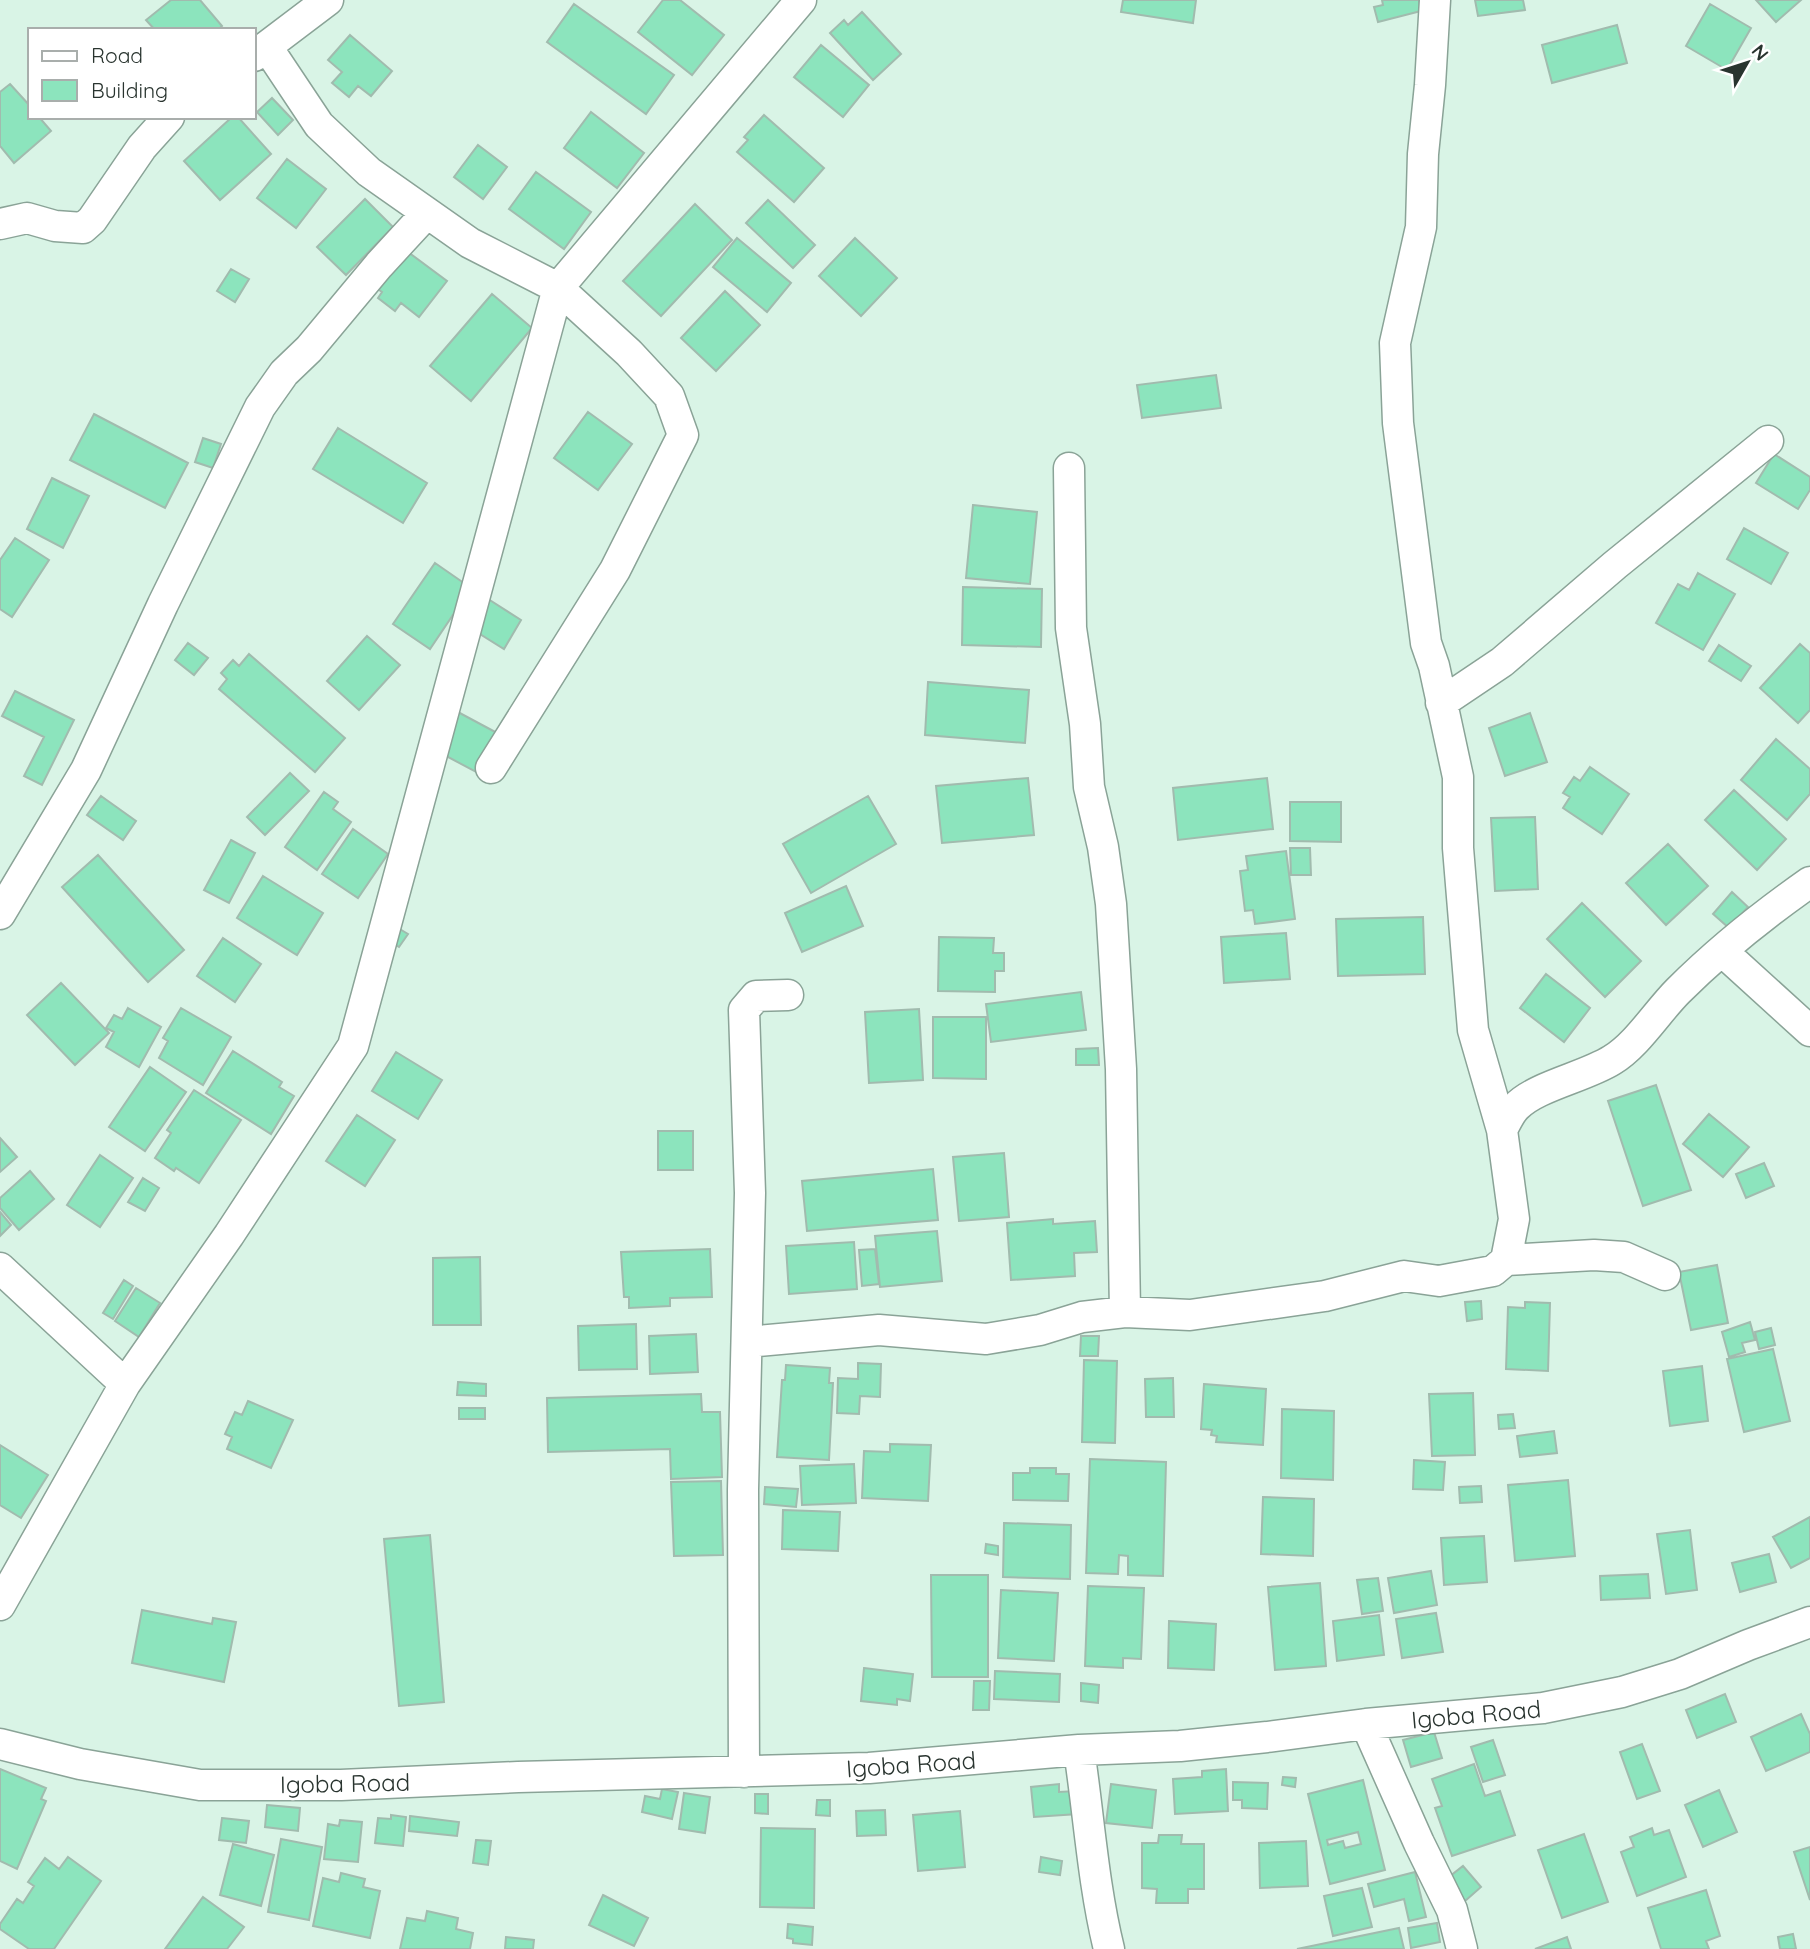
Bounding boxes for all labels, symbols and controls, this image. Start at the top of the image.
legend [28,28,256,119]
north arrow [1712,28,1782,98]
text: N [1746,39,1774,65]
text: Road [91,42,143,68]
text: Building [91,77,168,103]
street label: Igoba Road [1410,1693,1542,1735]
street label: Igoba Road [845,1744,977,1784]
street label: Igoba Road [280,1767,410,1799]

